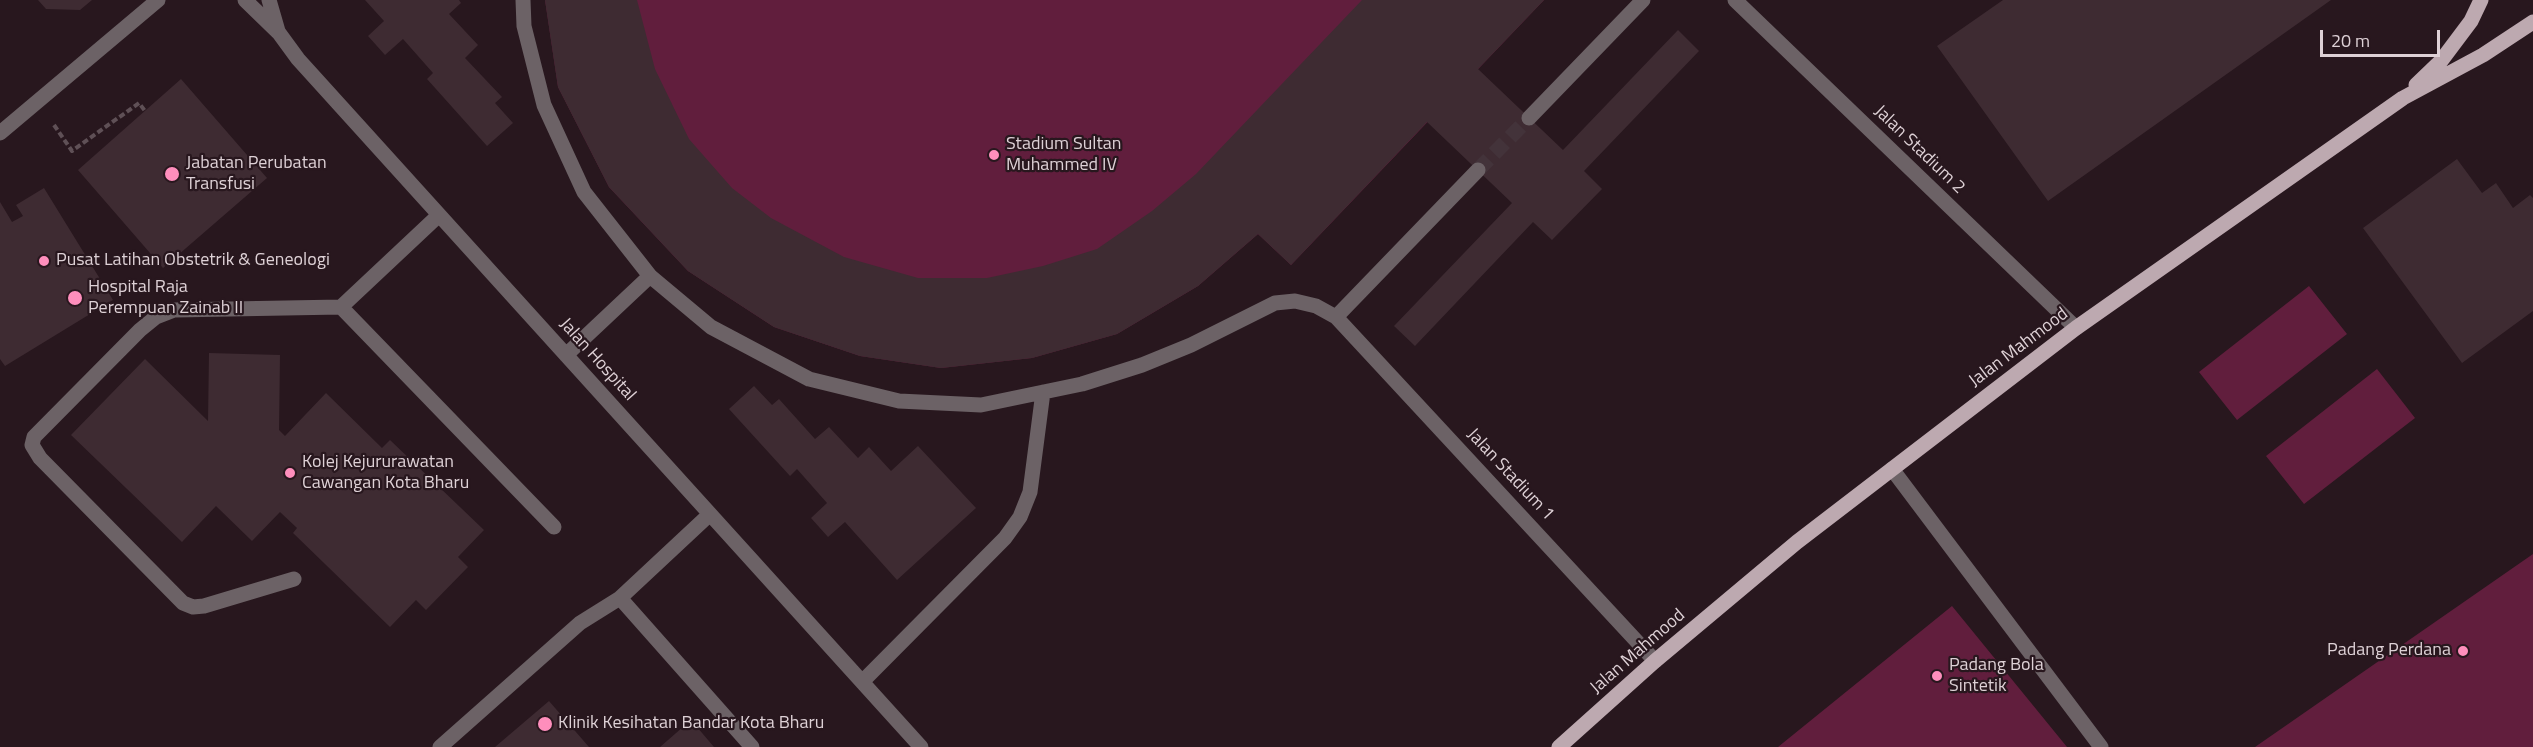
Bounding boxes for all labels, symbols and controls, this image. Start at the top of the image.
scale bar [2323,18,2443,56]
text: 20 m [2331,27,2370,54]
street label: Jalan Stadium 2 [1869,101,1969,199]
place label: Stadium Sultan Muhammed IV [1006,134,1121,176]
marker: Stadium Sultan Muhammed IV [987,148,1001,162]
place label: Jabatan Perubatan Transfusi [186,153,327,195]
marker: Jabatan Perubatan Transfusi [163,165,181,183]
place label: Pusat Latihan Obstetrik & Geneologi [56,250,330,272]
marker: Pusat Latihan Obstetrik & Geneologi [37,254,51,268]
place label: Hospital Raja Perempuan Zainab II [88,277,243,320]
marker: Hospital Raja Perempuan Zainab II [66,289,84,307]
street label: Jalan Mahmood [1965,304,2073,392]
street label: Jalan Hospital [554,314,640,406]
street label: Jalan Stadium 1 [1462,424,1558,526]
place label: Kolej Kejururawatan Cawangan Kota Bharu [302,452,469,494]
marker: Kolej Kejururawatan Cawangan Kota Bharu [283,466,297,480]
street label: Jalan Mahmood [1586,605,1690,699]
place label: Padang Perdana [2327,640,2451,662]
marker: Padang Perdana [2456,644,2470,658]
place label: Padang Bola Sintetik [1949,655,2044,698]
marker: Padang Bola Sintetik [1930,669,1944,683]
place label: Klinik Kesihatan Bandar Kota Bharu [558,713,824,735]
marker: Klinik Kesihatan Bandar Kota Bharu [536,715,554,733]

